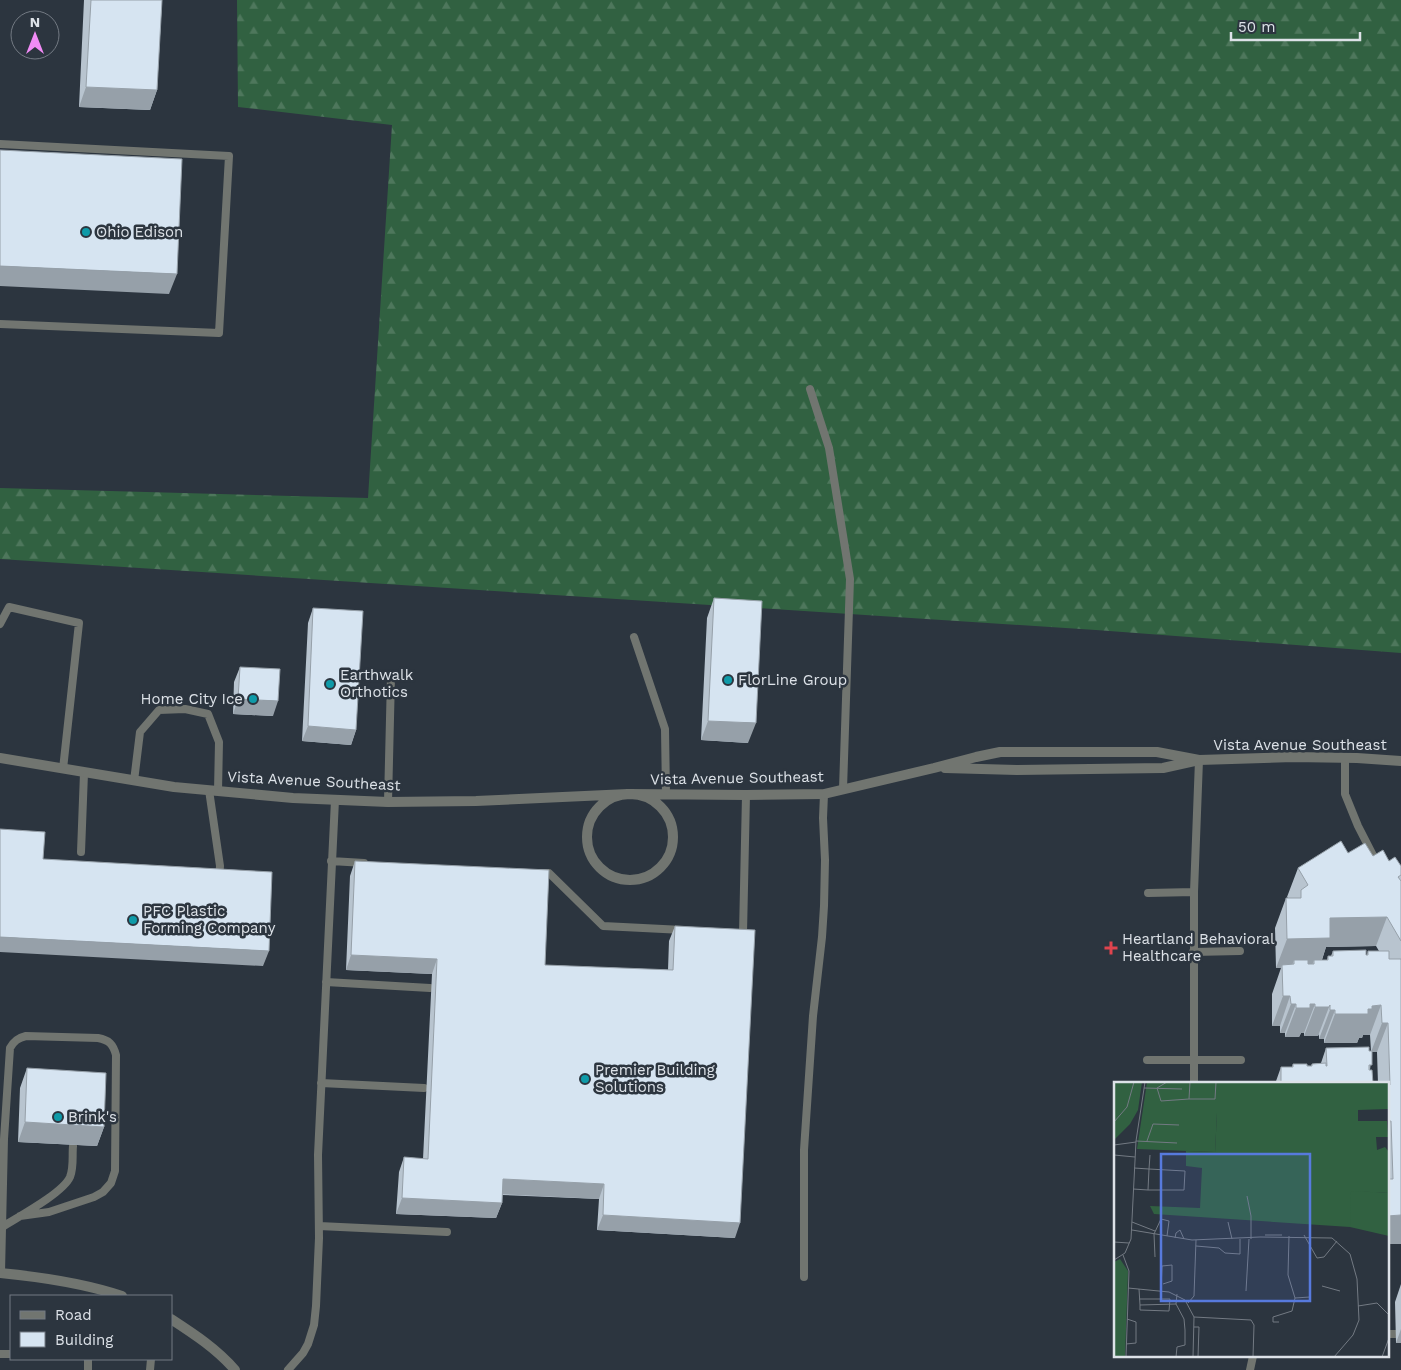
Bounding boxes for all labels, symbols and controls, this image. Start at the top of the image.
north arrow [10,10,60,60]
scale bar [1231,10,1360,42]
text: N [30,14,40,30]
text: 50 m [1238,18,1275,36]
place label: Ohio Edison [96,223,183,241]
marker: Ohio Edison [80,226,92,238]
place label: Earthwalk Orthotics [340,666,414,701]
place label: FlorLine Group [738,671,847,689]
marker: FlorLine Group [722,674,734,686]
marker: Earthwalk Orthotics [324,678,336,690]
place label: Home City Ice [141,690,243,708]
marker: Home City Ice [247,693,259,705]
street label: Vista Avenue Southeast [1213,736,1387,754]
street label: Vista Avenue Southeast [227,767,402,795]
street label: Vista Avenue Southeast [650,767,825,789]
place label: PFC Plastic Forming Company [143,902,276,937]
marker: PFC Plastic Forming Company [127,914,139,926]
place label: Heartland Behavioral Healthcare [1122,930,1275,965]
marker: Heartland Behavioral Healthcare [1104,941,1118,955]
place label: Premier Building Solutions [595,1061,715,1096]
marker: Premier Building Solutions [579,1073,591,1085]
inset map [1114,1082,1388,1358]
place label: Brink's [68,1108,117,1126]
marker: Brink's [52,1111,64,1123]
legend [10,1295,172,1360]
text: Road [55,1306,92,1324]
text: Building [55,1331,113,1349]

